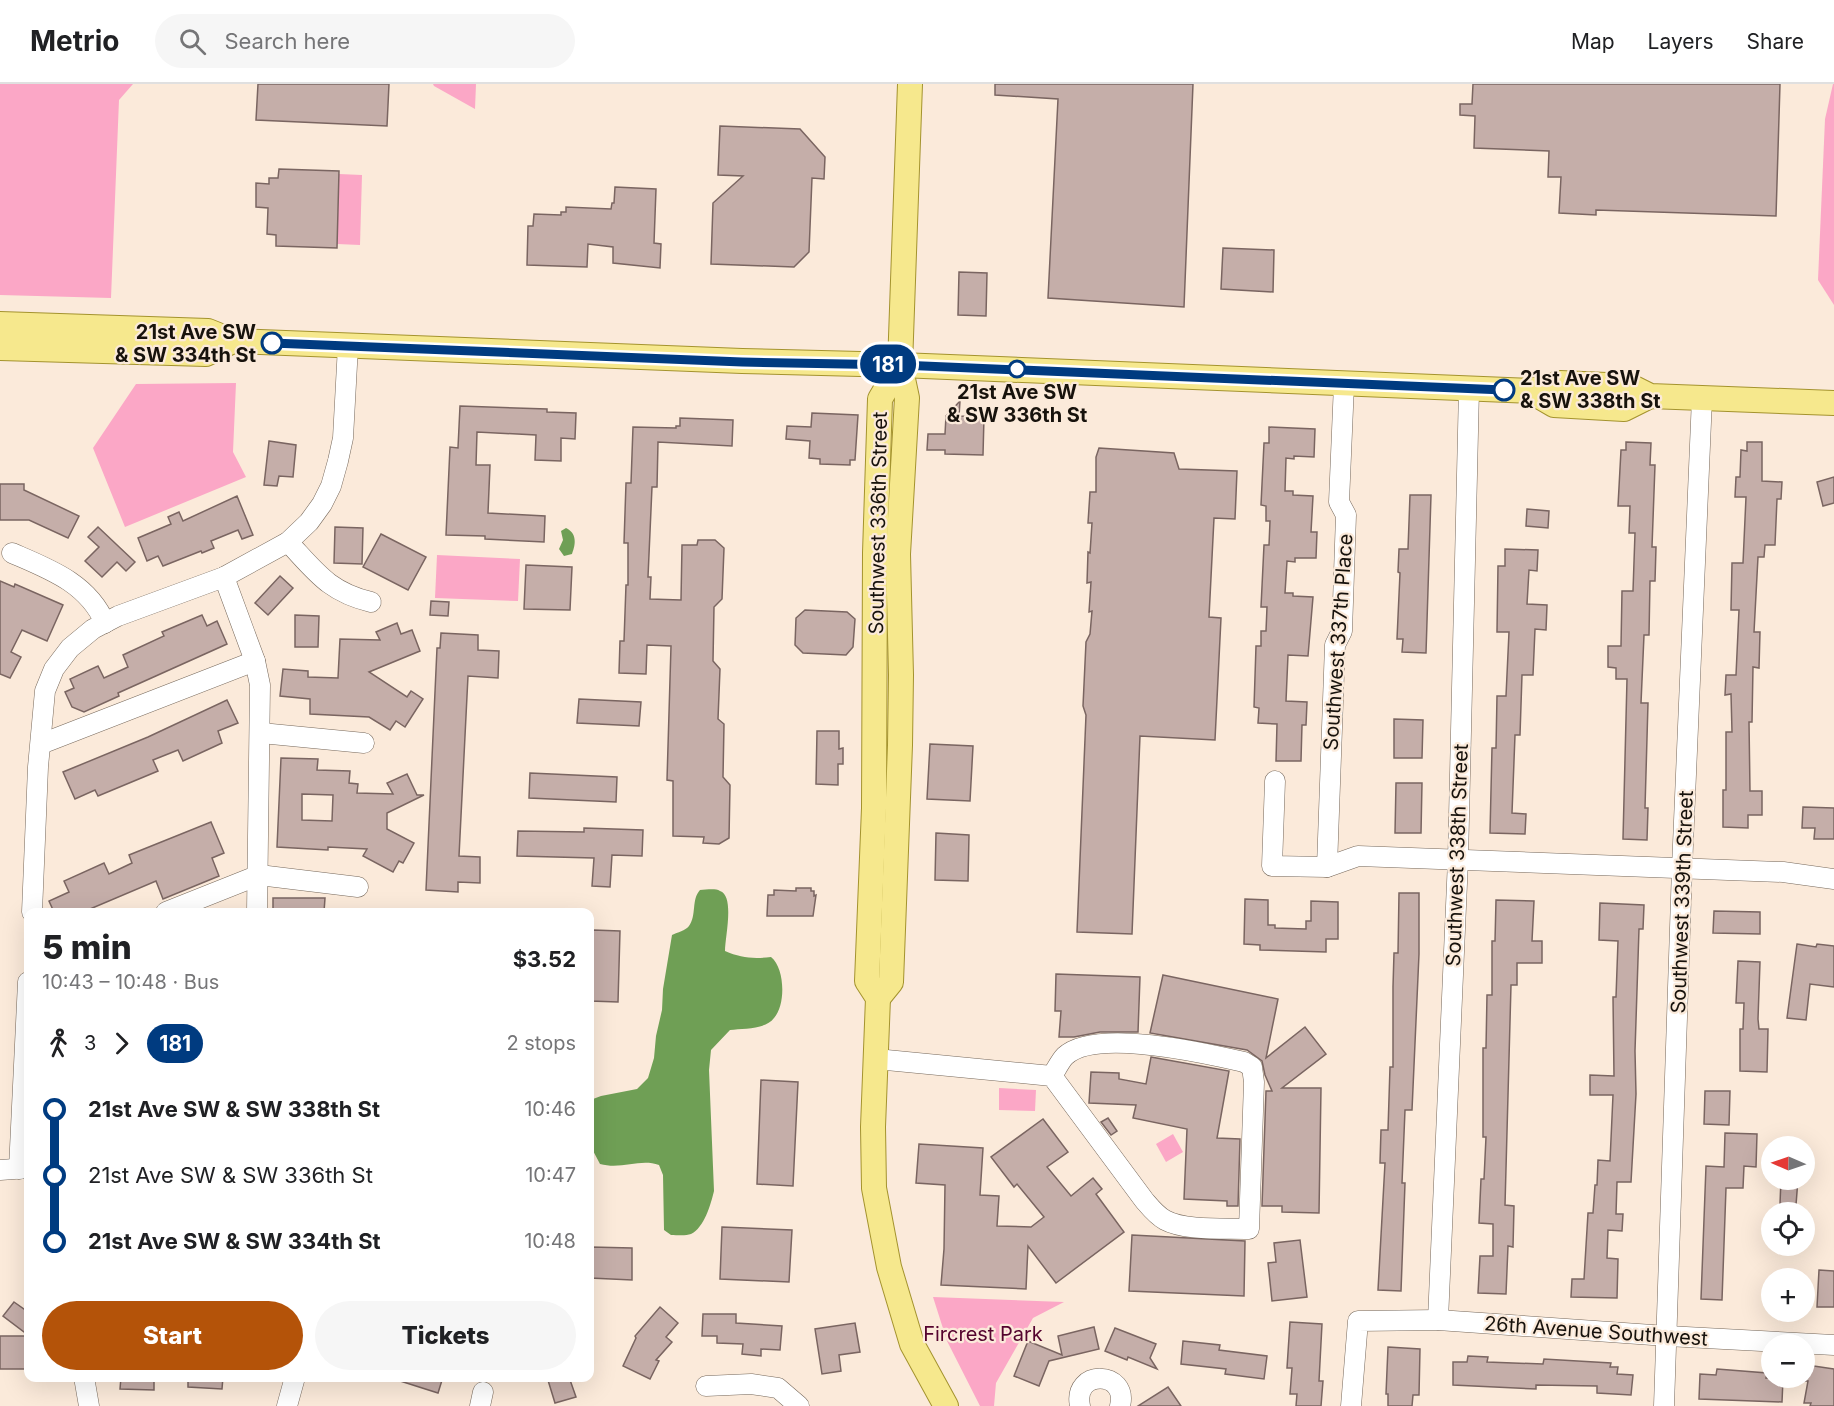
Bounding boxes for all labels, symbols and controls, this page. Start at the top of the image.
search box [155,14,575,68]
text: Metrio [30,24,119,58]
icon: search [176,25,209,58]
text: Search here [224,28,350,54]
text: Map [1571,29,1615,54]
text: Layers [1648,29,1714,54]
text: Share [1747,29,1804,54]
place label: 21st Ave SW & SW 334th St [115,320,256,367]
marker: 21st Ave SW & SW 334th St [261,332,283,354]
line badge: 181 [854,344,922,384]
text: 181 [872,352,904,377]
marker: 21st Ave SW & SW 336th St [1008,360,1026,378]
place label: 21st Ave SW & SW 338th St [1520,366,1661,413]
marker: 21st Ave SW & SW 338th St [1493,379,1515,401]
place label: 21st Ave SW & SW 336th St [947,380,1087,427]
street label: Southwest 336th Street [864,411,892,635]
street label: Southwest 337th Place [1318,533,1358,751]
street label: Southwest 338th Street [1441,743,1473,967]
street label: Southwest 339th Street [1666,790,1698,1014]
text: 5 min [42,927,132,967]
text: $3.52 [513,946,576,972]
text: 10:43 – 10:48 · Bus [42,970,219,994]
icon: walk [42,1027,75,1060]
icon: forward [105,1027,138,1060]
text: 3 [84,1031,96,1055]
text: 181 [159,1031,191,1056]
text: 2 stops [506,1031,576,1055]
text: 21st Ave SW & SW 338th St [88,1096,380,1122]
text: 10:46 [524,1097,576,1121]
north arrow [1761,1136,1815,1190]
map controls [1761,1136,1815,1388]
text: 21st Ave SW & SW 336th St [88,1162,373,1188]
text: 10:47 [525,1163,576,1187]
button: locate [1761,1202,1815,1256]
text: 21st Ave SW & SW 334th St [88,1228,381,1254]
text: 10:48 [524,1229,576,1253]
button: + [1761,1268,1815,1322]
button: Start [42,1301,303,1370]
button: Tickets [315,1301,576,1370]
street label: 26th Avenue Southwest [1483,1311,1709,1351]
park label: Fircrest Park [923,1322,1043,1346]
button: − [1761,1334,1815,1388]

